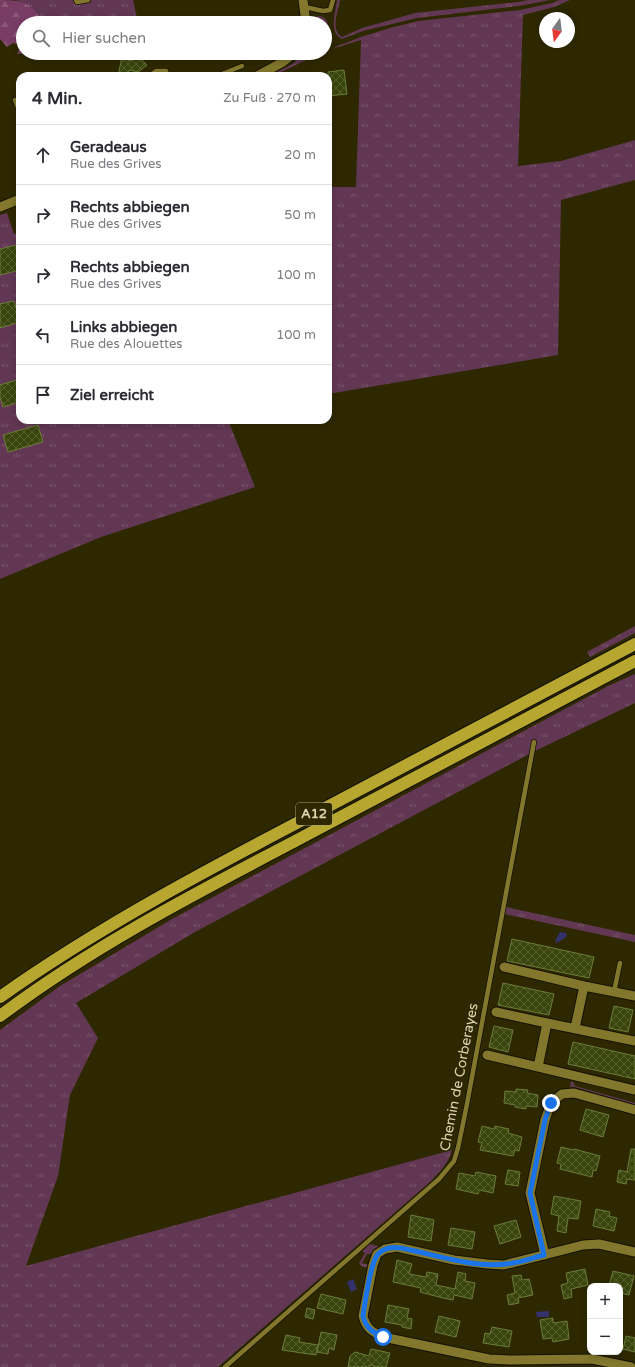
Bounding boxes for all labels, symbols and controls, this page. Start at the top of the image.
north arrow [539,12,575,48]
search box [16,16,332,60]
icon: search [30,27,52,49]
text: Hier suchen [62,29,146,47]
text: 4 Min. [32,88,82,109]
text: Zu Fuß · 270 m [223,90,316,106]
text: Geradeaus [70,138,147,156]
icon: ahead [32,144,54,166]
text: 20 m [284,147,316,163]
text: Rue des Grives [70,156,162,172]
text: Rechts abbiegen [70,198,190,216]
icon: right [32,204,54,226]
text: 50 m [284,207,316,223]
text: Rue des Grives [70,216,162,232]
text: Rechts abbiegen [70,258,190,276]
icon: right [32,264,54,286]
text: 100 m [276,267,316,283]
text: Rue des Grives [70,276,162,292]
text: Links abbiegen [70,318,177,336]
icon: left [32,324,54,346]
text: 100 m [276,327,316,343]
text: Rue des Alouettes [70,336,183,352]
icon: arrive [32,384,54,406]
text: Ziel erreicht [70,386,154,404]
road number: A12 [296,803,332,825]
street label: Chemin de Corberayes [436,1001,482,1152]
route end [542,1094,560,1112]
map controls [587,1283,623,1355]
button: + [587,1283,623,1319]
button: − [587,1319,623,1355]
route start [374,1328,392,1346]

